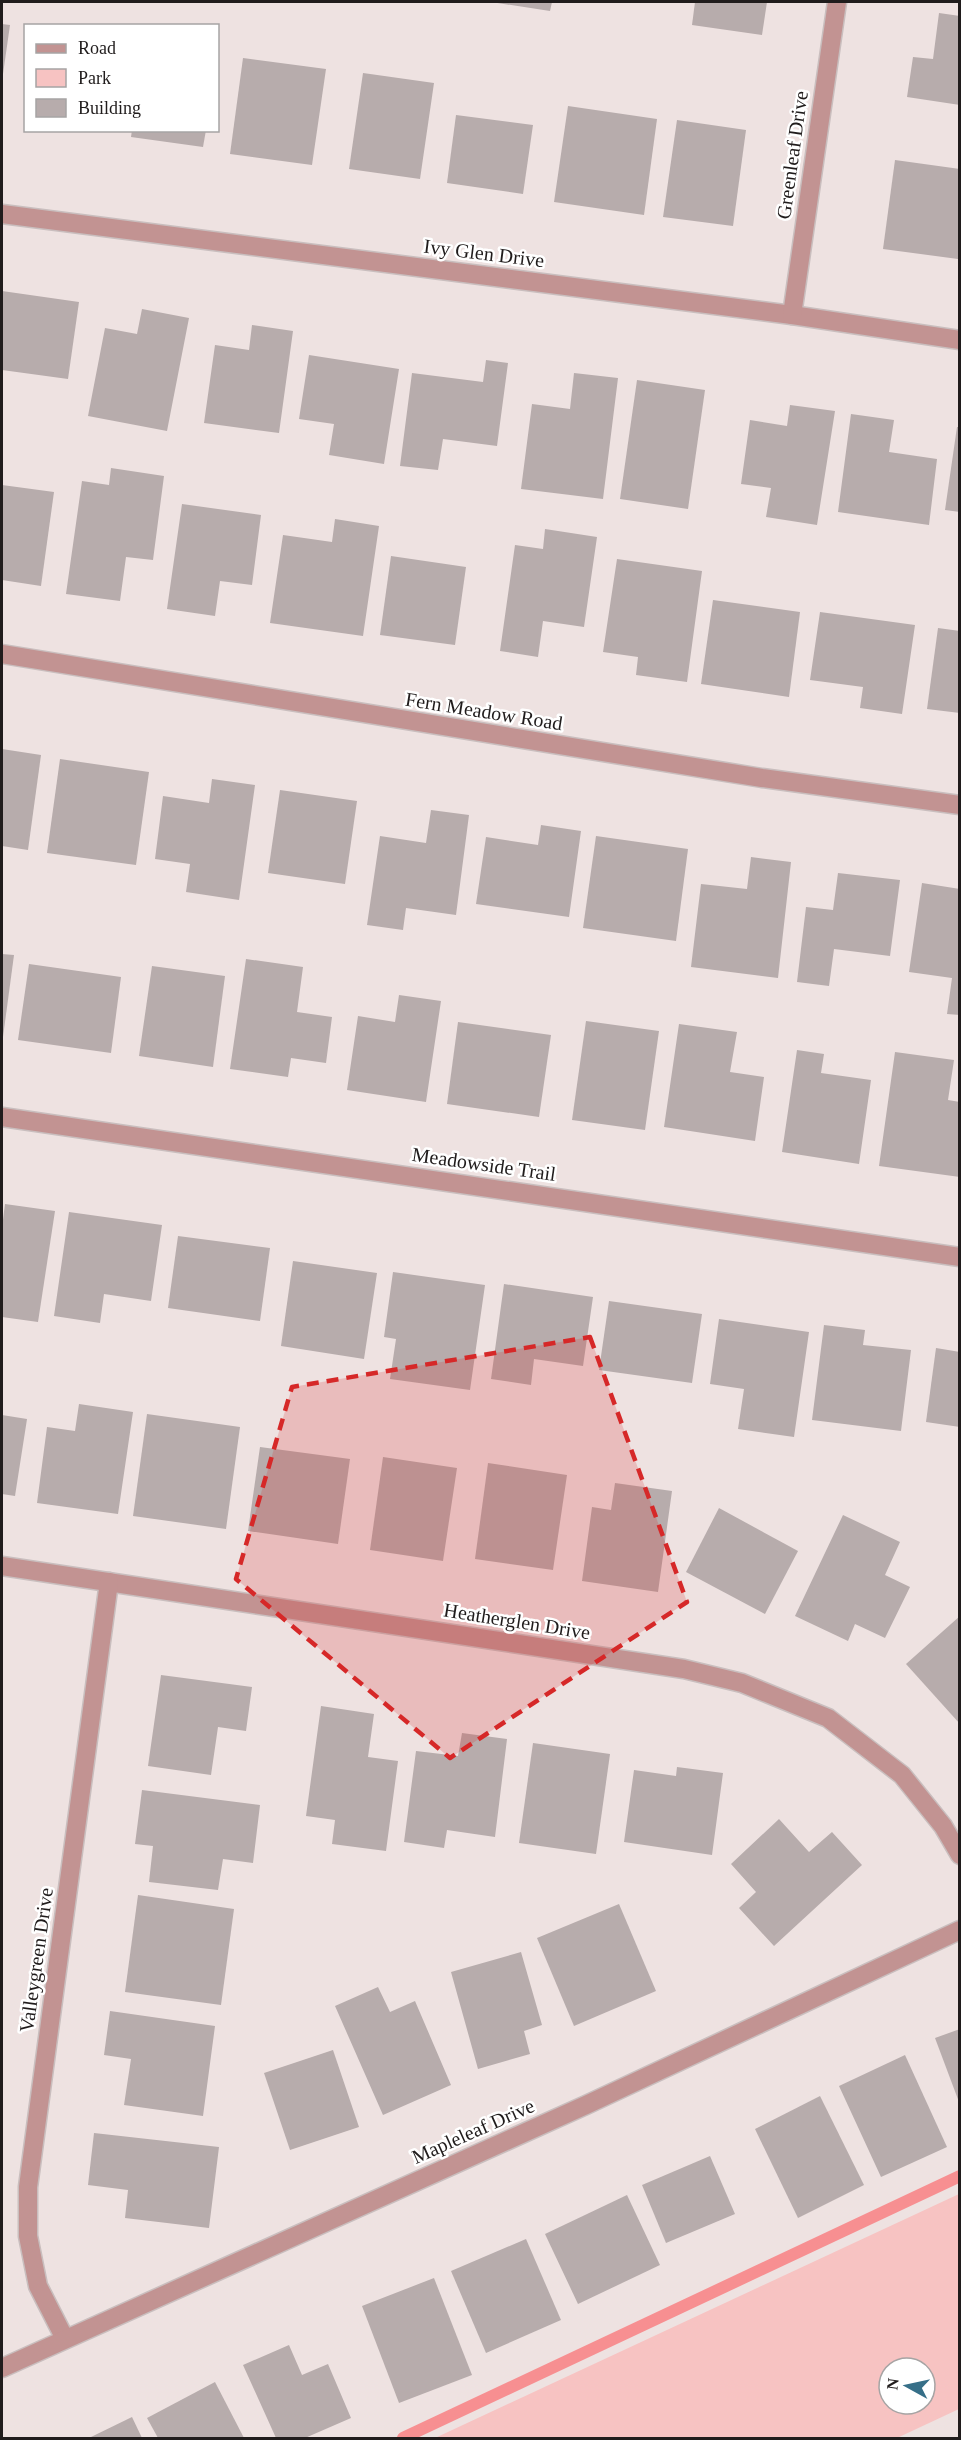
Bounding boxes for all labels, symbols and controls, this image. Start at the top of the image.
legend [24,24,219,132]
text: Road [78,38,116,58]
text: Park [78,68,111,88]
street label: Greenleaf Drive [772,89,812,221]
text: Building [78,98,141,118]
street label: Ivy Glen Drive [422,235,546,272]
street label: Fern Meadow Road [404,688,564,734]
street label: Meadowside Trail [411,1143,558,1185]
street label: Heatherglen Drive [442,1599,592,1644]
street label: Valleygreen Drive [15,1886,58,2034]
street label: Mapleleaf Drive [408,2094,538,2169]
north arrow [877,2356,937,2416]
text: N [883,2377,902,2391]

